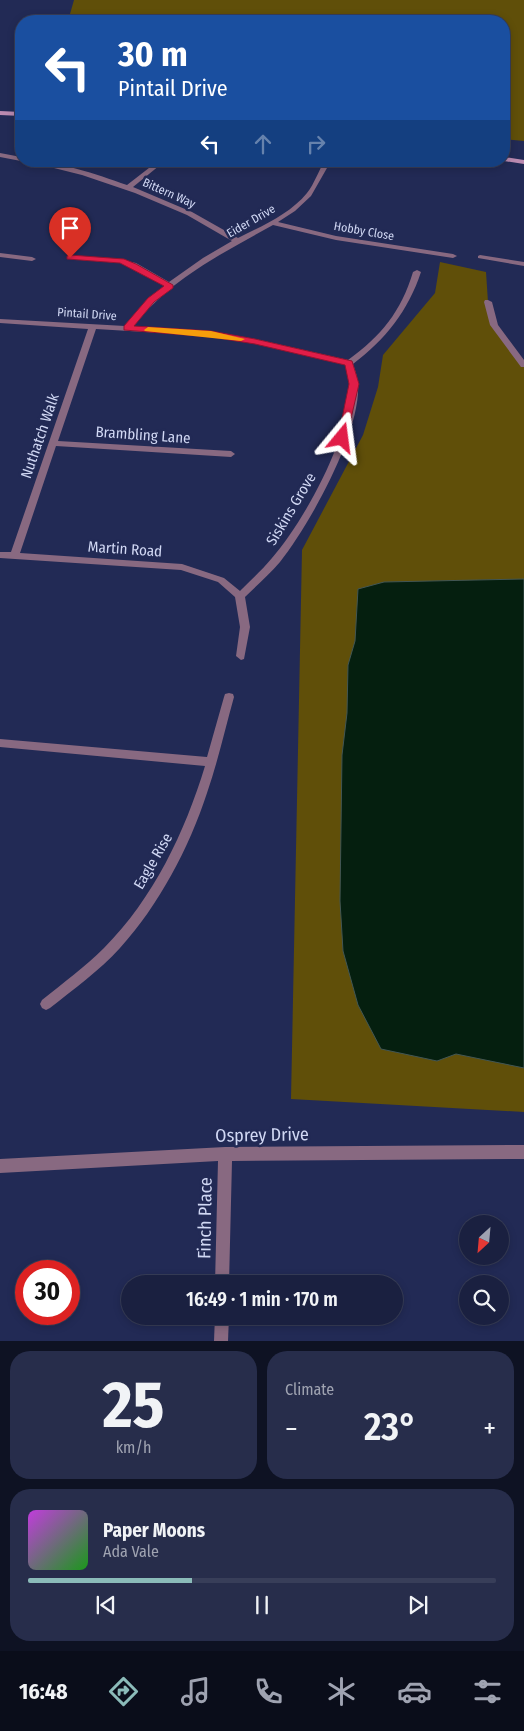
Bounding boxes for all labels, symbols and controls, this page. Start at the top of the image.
text: 30 m [118,33,188,75]
icon: left [35,35,100,100]
text: Pintail Drive [118,75,228,102]
icon: left [196,130,224,158]
icon: ahead [249,130,277,158]
icon: right [302,130,330,158]
street label: Bittern Way [140,175,198,211]
street label: Eider Drive [224,202,278,240]
pin [49,207,91,258]
icon: arrive [56,214,84,242]
street label: Hobby Close [333,219,395,243]
street label: Pintail Drive [57,305,117,323]
street label: Nuthatch Walk [17,391,63,481]
position arrow [315,411,367,463]
street label: Brambling Lane [95,423,191,447]
street label: Siskins Grove [262,469,320,549]
street label: Martin Road [87,537,163,561]
street label: Eagle Rise [130,830,176,892]
street label: Osprey Drive [215,1123,309,1147]
street label: Finch Place [193,1177,217,1259]
north arrow [459,1215,509,1265]
map controls [459,1215,509,1325]
speed limit sign: 30 [15,1260,80,1325]
button: search [459,1275,509,1325]
text: 16:49 · 1 min · 170 m [186,1288,338,1311]
text: 25 [102,1366,165,1444]
text: Climate [285,1380,334,1399]
text: 23° [364,1404,417,1450]
text: − [285,1412,298,1445]
text: + [483,1412,496,1445]
text: km/h [116,1438,151,1457]
text: Paper Moons [103,1519,205,1542]
text: Ada Vale [103,1542,159,1561]
icon: previous [92,1591,120,1619]
icon: pause [248,1591,276,1619]
icon: next [404,1591,432,1619]
icon: directions [106,1674,141,1709]
icon: music [178,1674,213,1709]
icon: phone [251,1674,286,1709]
icon: climate [324,1674,359,1709]
icon: car [397,1674,432,1709]
icon: filters [470,1674,505,1709]
text: 16:48 [19,1678,68,1705]

